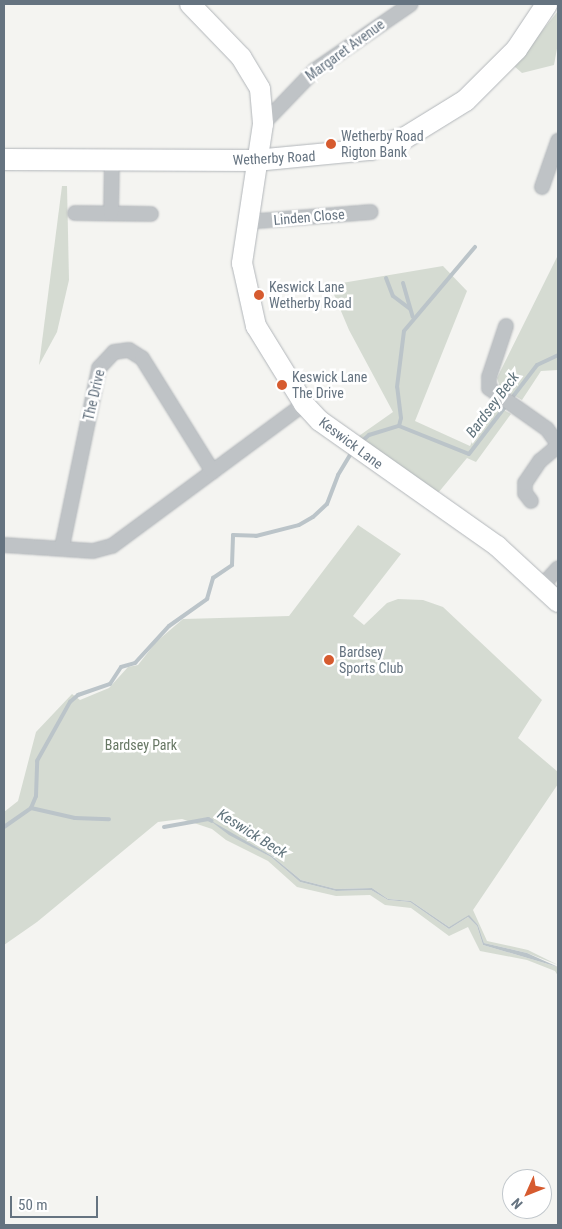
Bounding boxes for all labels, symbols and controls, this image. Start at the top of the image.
street label: Margaret Avenue [302,16,388,84]
place label: Wetherby Road Rigton Bank [341,128,424,160]
marker: Wetherby Road Rigton Bank [325,138,337,150]
street label: Wetherby Road [232,147,316,169]
street label: Linden Close [273,206,345,228]
place label: Keswick Lane Wetherby Road [269,279,352,312]
marker: Keswick Lane Wetherby Road [253,289,265,301]
street label: The Drive [80,368,108,422]
place label: Keswick Lane The Drive [292,369,367,402]
water label: Bardsey Beck [463,369,523,441]
marker: Keswick Lane The Drive [276,379,288,391]
street label: Keswick Lane [316,414,386,472]
place label: Bardsey Sports Club [339,644,403,676]
marker: Bardsey Sports Club [323,654,335,666]
park label: Bardsey Park [105,737,177,753]
water label: Keswick Beck [214,806,290,862]
north arrow [502,1169,552,1219]
scale bar [12,1186,100,1218]
text: N [508,1195,526,1212]
text: 50 m [18,1196,48,1214]

